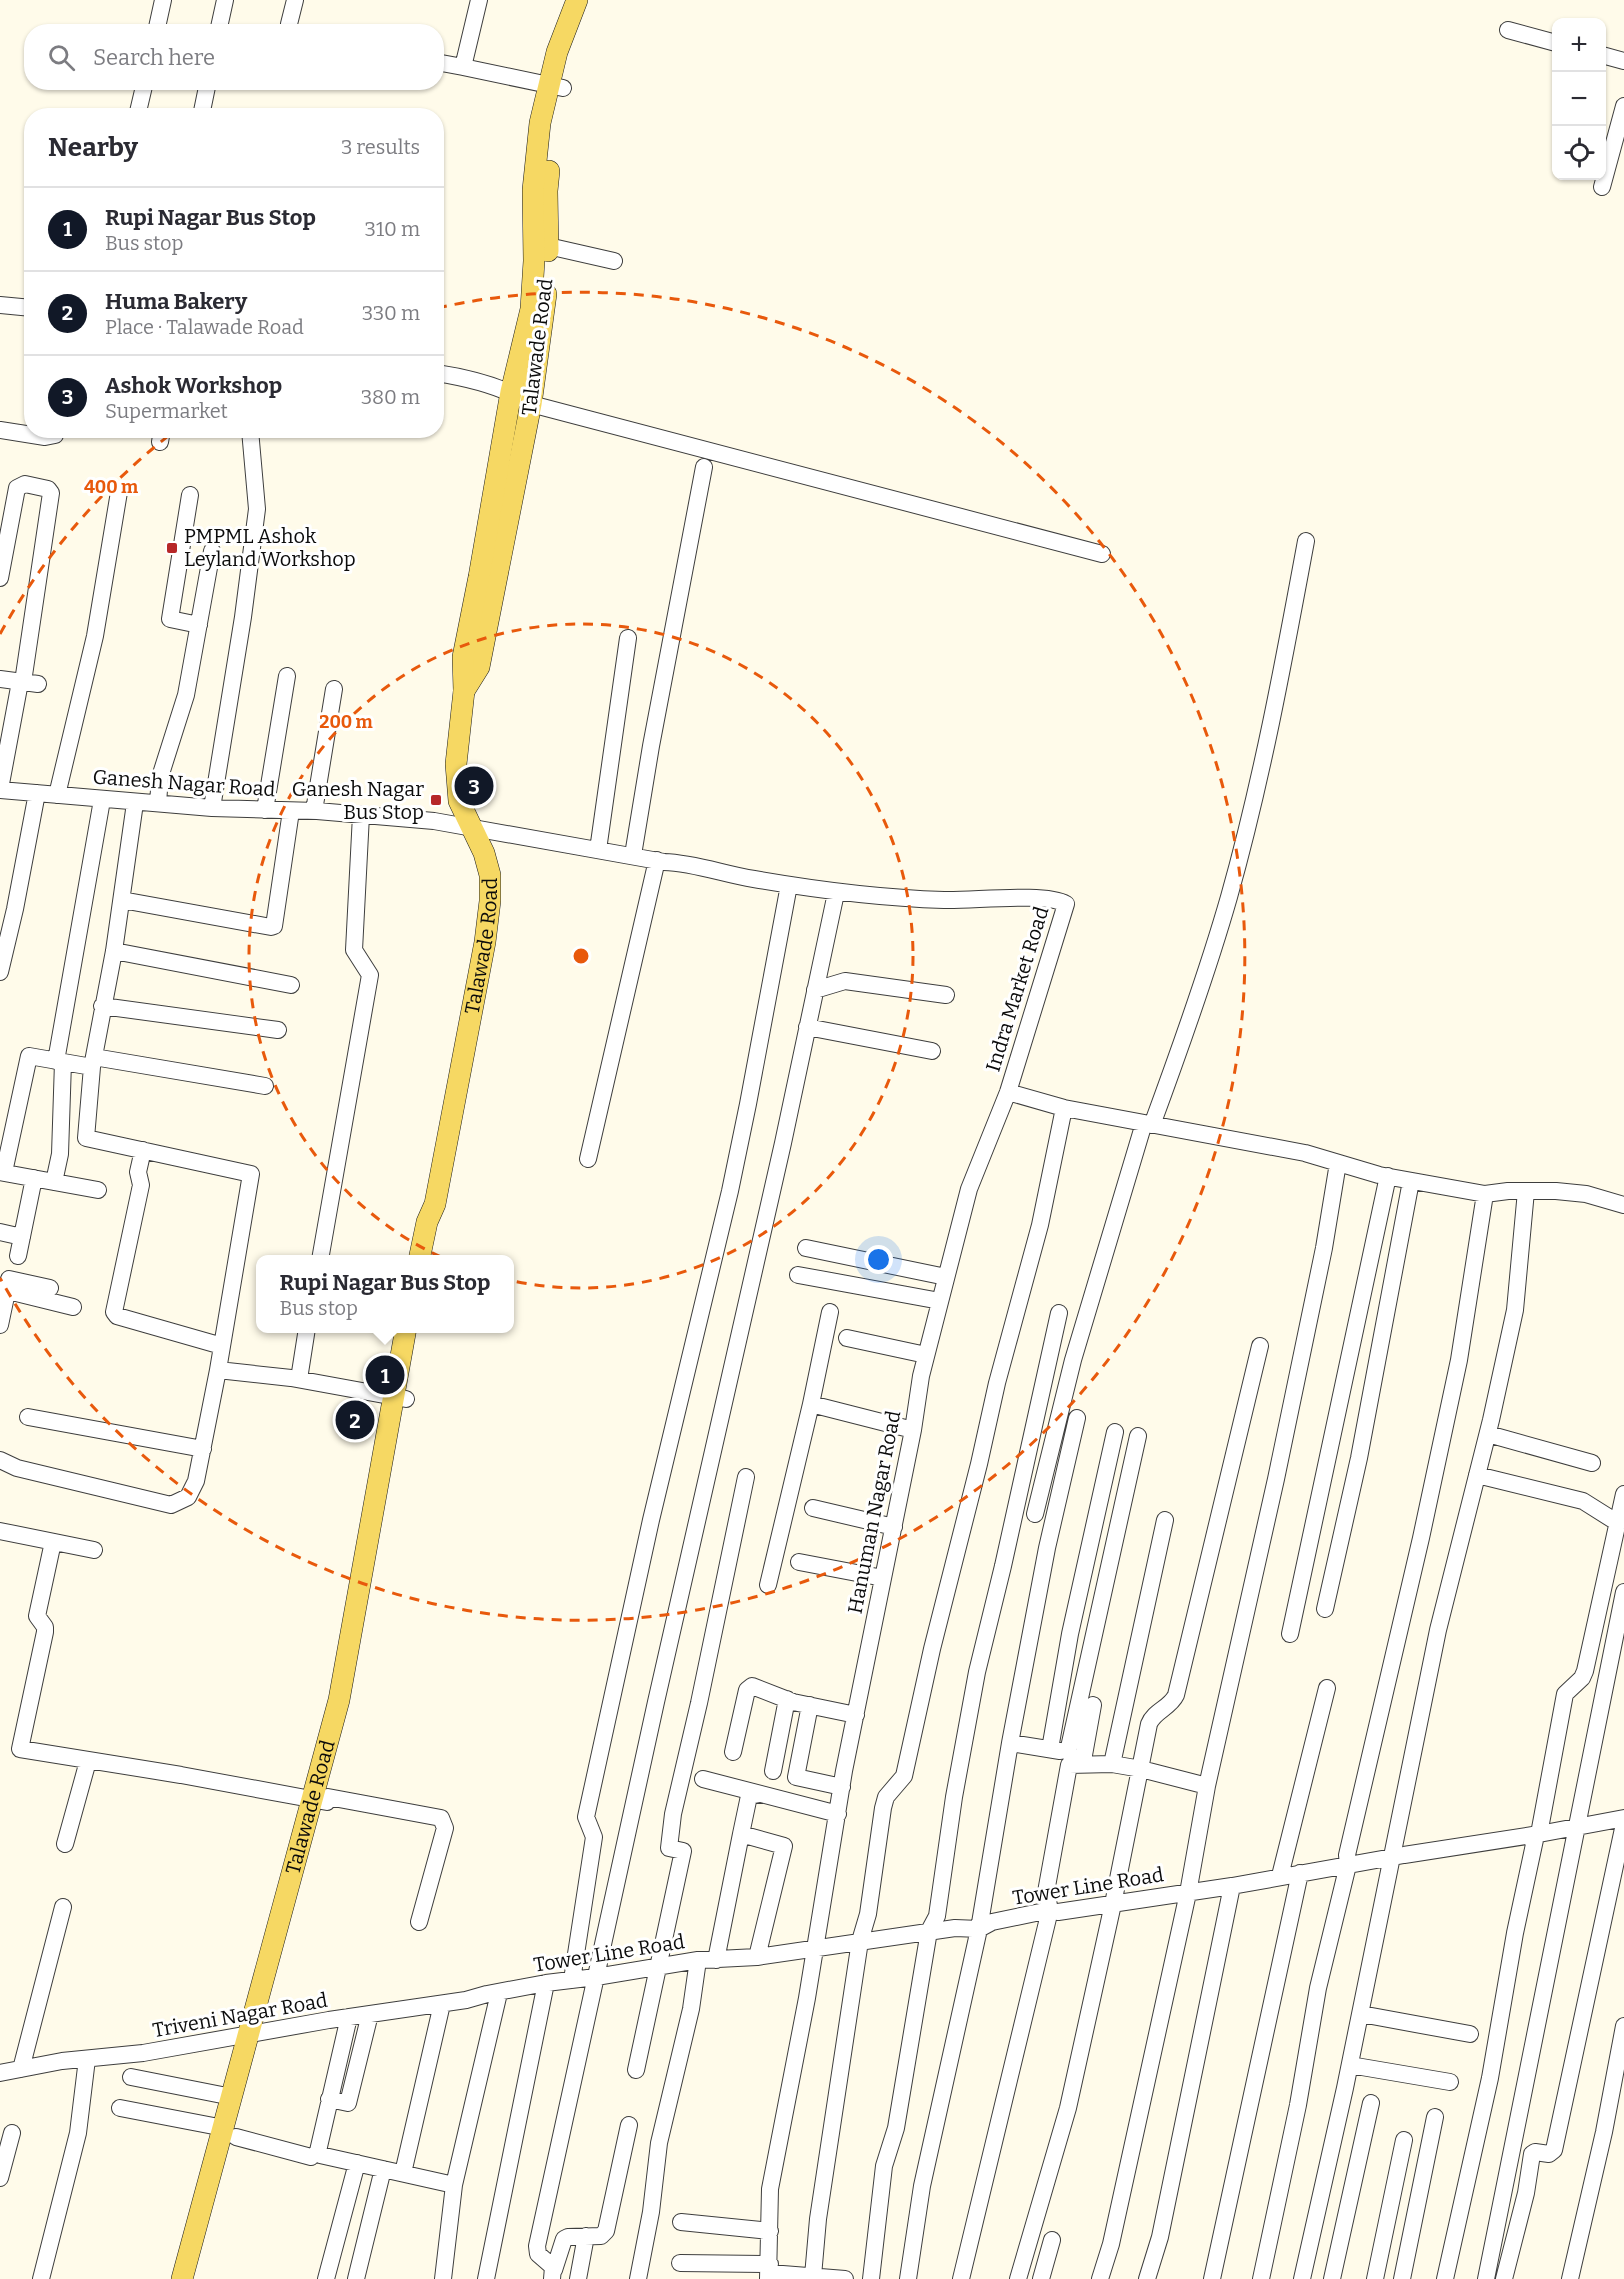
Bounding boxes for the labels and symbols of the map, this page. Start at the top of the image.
street label: Talawade Road [517,277,557,417]
text: 400 m [84,476,138,498]
place label: PMPML Ashok Leyland Workshop [184,524,356,571]
marker: PMPML Ashok Leyland Workshop [165,541,179,555]
text: 200 m [319,711,373,733]
pin: 3 [454,764,494,808]
street label: Ganesh Nagar Road [92,765,276,801]
place label: Ganesh Nagar Bus Stop [292,777,424,824]
marker: Ganesh Nagar Bus Stop [429,793,443,807]
street label: Talawade Road [459,877,502,1016]
street label: Indra Market Road [980,903,1054,1074]
centre of rings [571,946,591,966]
your location [864,1245,893,1274]
pin: 1 [366,1352,404,1398]
pin: 2 [336,1398,374,1442]
street label: Hanuman Nagar Road [843,1408,906,1616]
street label: Talawade Road [280,1737,340,1877]
street label: Tower Line Road [1011,1862,1165,1910]
street label: Tower Line Road [532,1929,686,1977]
street label: Triveni Nagar Road [151,1988,330,2042]

